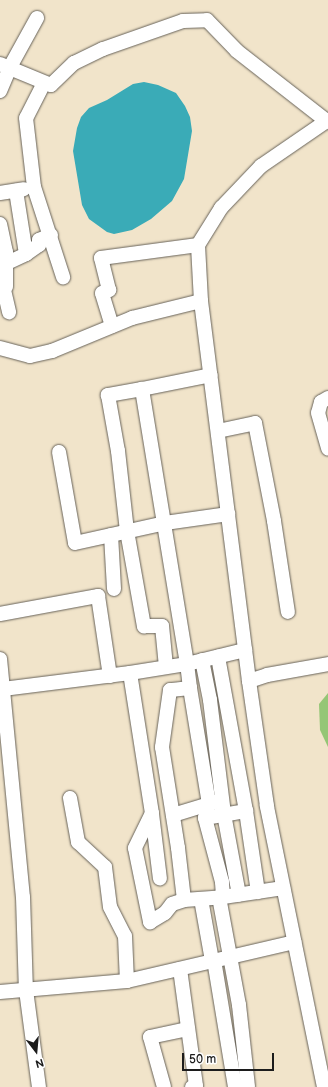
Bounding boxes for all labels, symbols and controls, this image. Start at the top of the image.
north arrow [16,1031,56,1071]
scale bar [184,1045,276,1071]
text: 50 m [189,1052,216,1067]
text: N [34,1056,45,1070]

